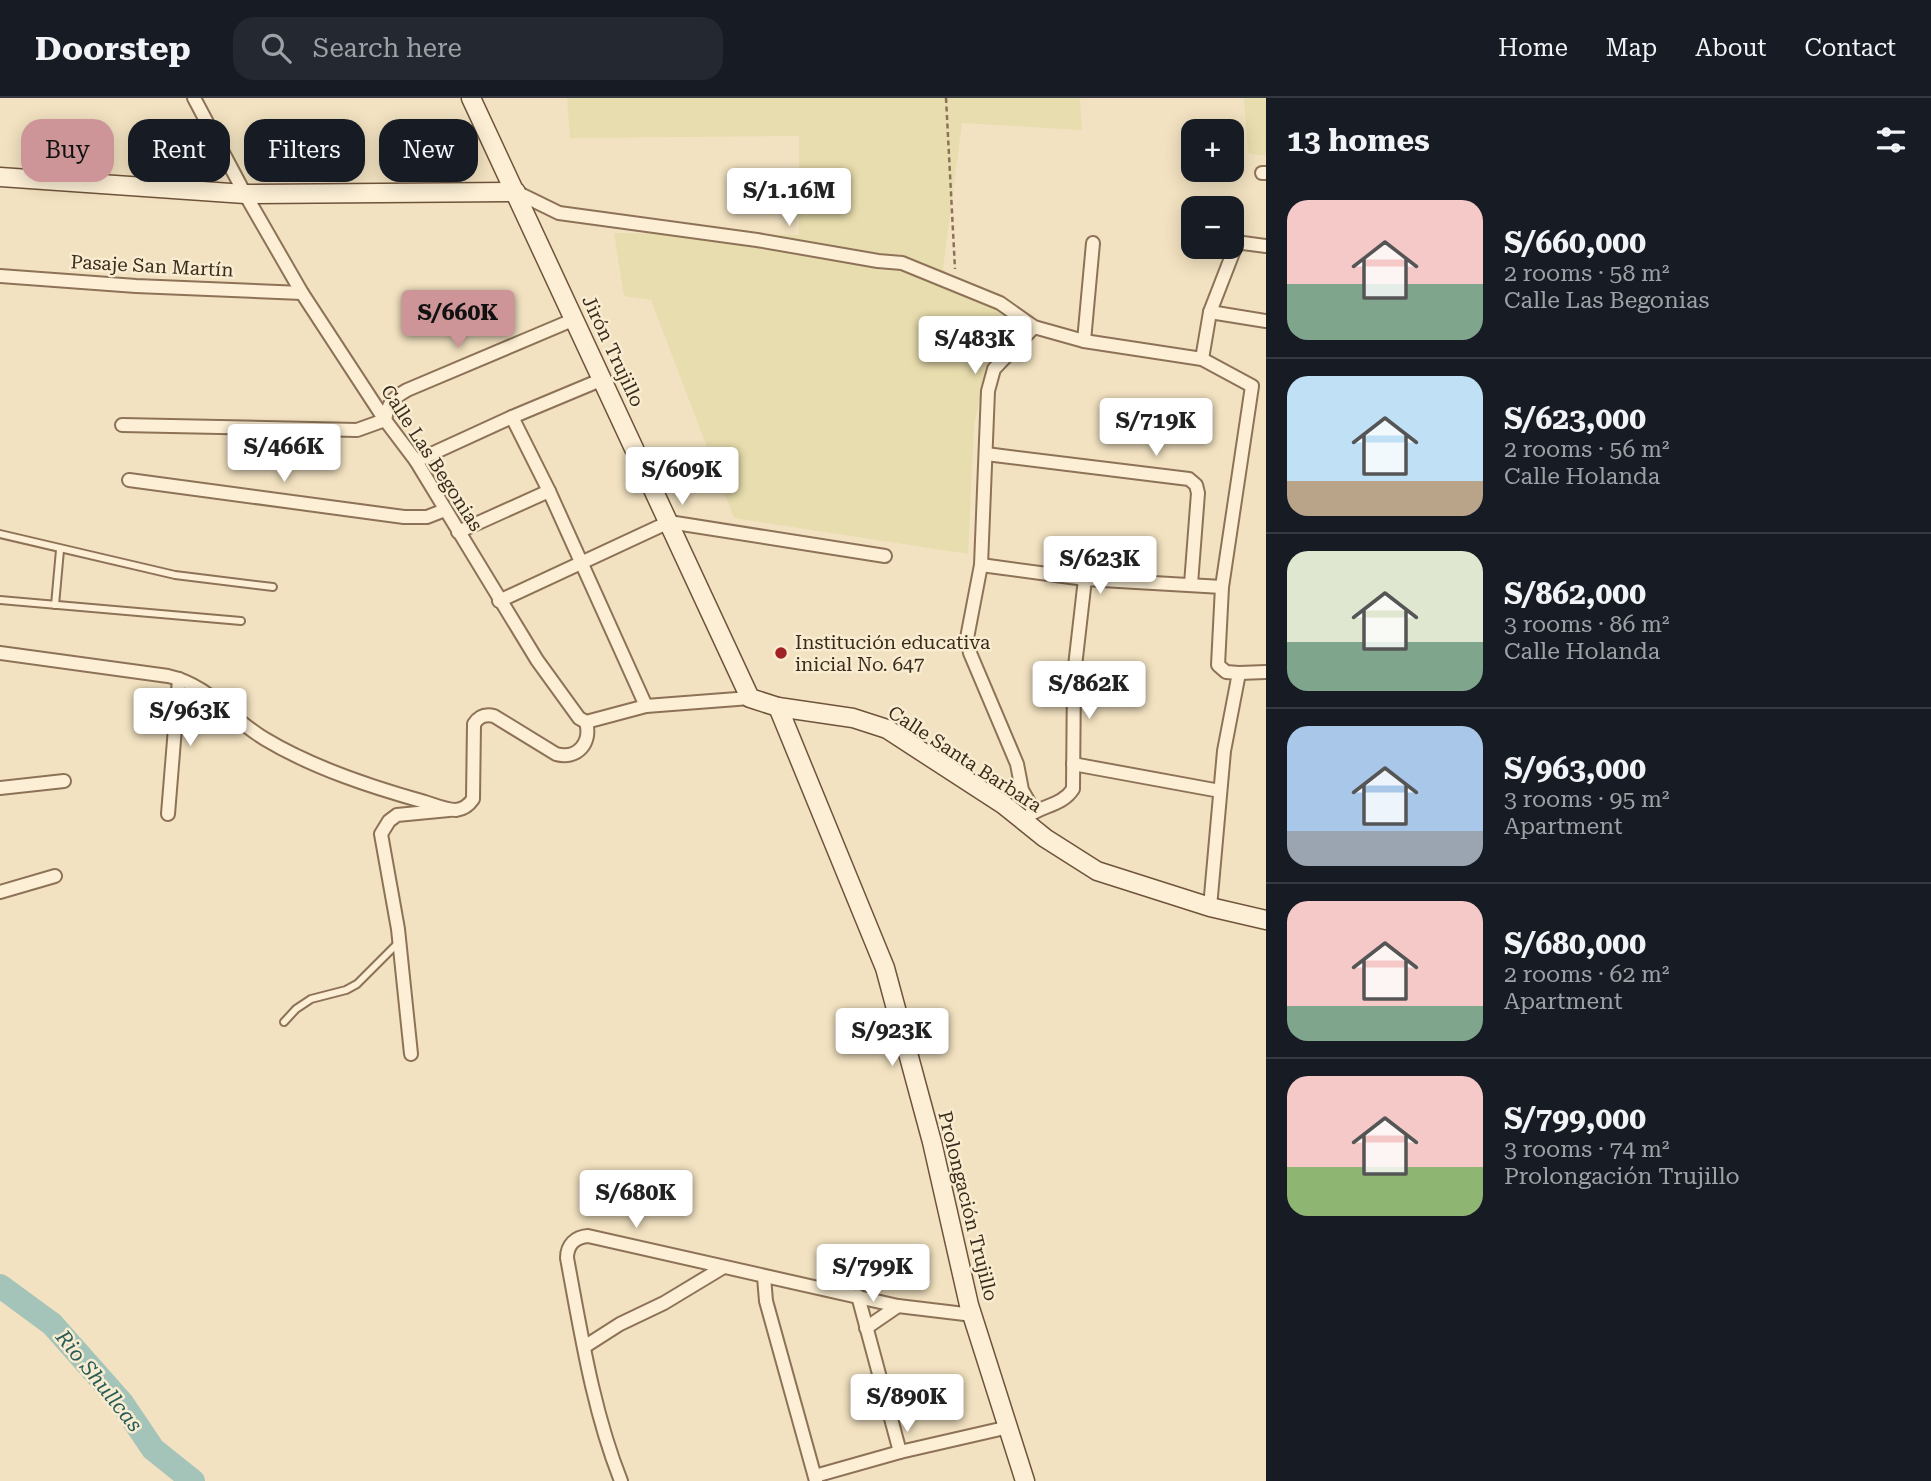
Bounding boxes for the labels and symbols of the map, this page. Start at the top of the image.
pin: S/1.16M [724,169,854,228]
street label: Pasaje San Martín [70,250,234,282]
pin: S/660K [401,290,515,350]
street label: Jirón Trujillo [577,292,649,410]
pin: S/483K [918,316,1032,376]
street label: Calle Las Begonias [376,381,488,535]
pin: S/719K [1099,398,1213,458]
pin: S/466K [227,424,341,484]
pin: S/609K [625,448,739,507]
pin: S/623K [1043,536,1157,596]
place label: Institución educativa inicial No. 647 [795,631,991,676]
marker: Institución educativa inicial No. 647 [773,645,789,661]
pin: S/862K [1032,662,1146,721]
pin: S/963K [133,688,247,748]
street label: Calle Santa Barbara [884,701,1047,818]
pin: S/923K [835,1009,949,1068]
street label: Prolongación Trujillo [933,1109,1003,1303]
pin: S/680K [579,1170,693,1230]
pin: S/799K [816,1244,930,1304]
water label: Rio Shullcas [50,1325,147,1437]
pin: S/890K [850,1374,964,1434]

